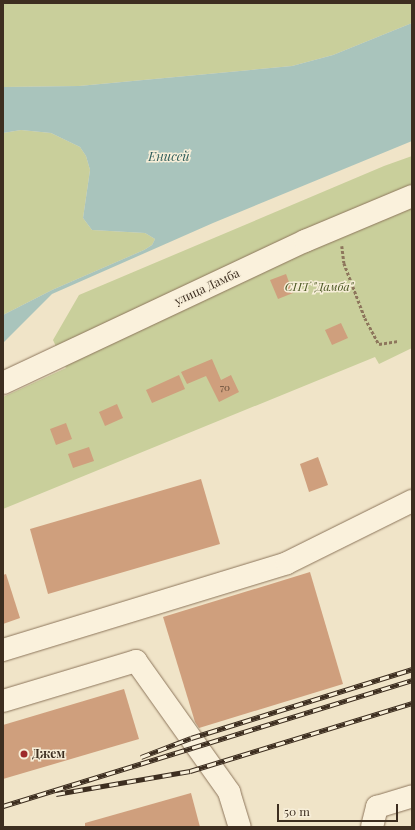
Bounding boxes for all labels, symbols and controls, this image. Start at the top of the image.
water label: Енисей [148,148,190,164]
street label: улица Дамба [172,266,242,308]
park label: СНТ "Дамба" [285,280,353,294]
house number: 70 [220,382,230,394]
place label: Джем [32,747,65,761]
marker: Джем [19,749,29,759]
scale bar [279,796,400,822]
text: 50 m [284,803,310,819]

